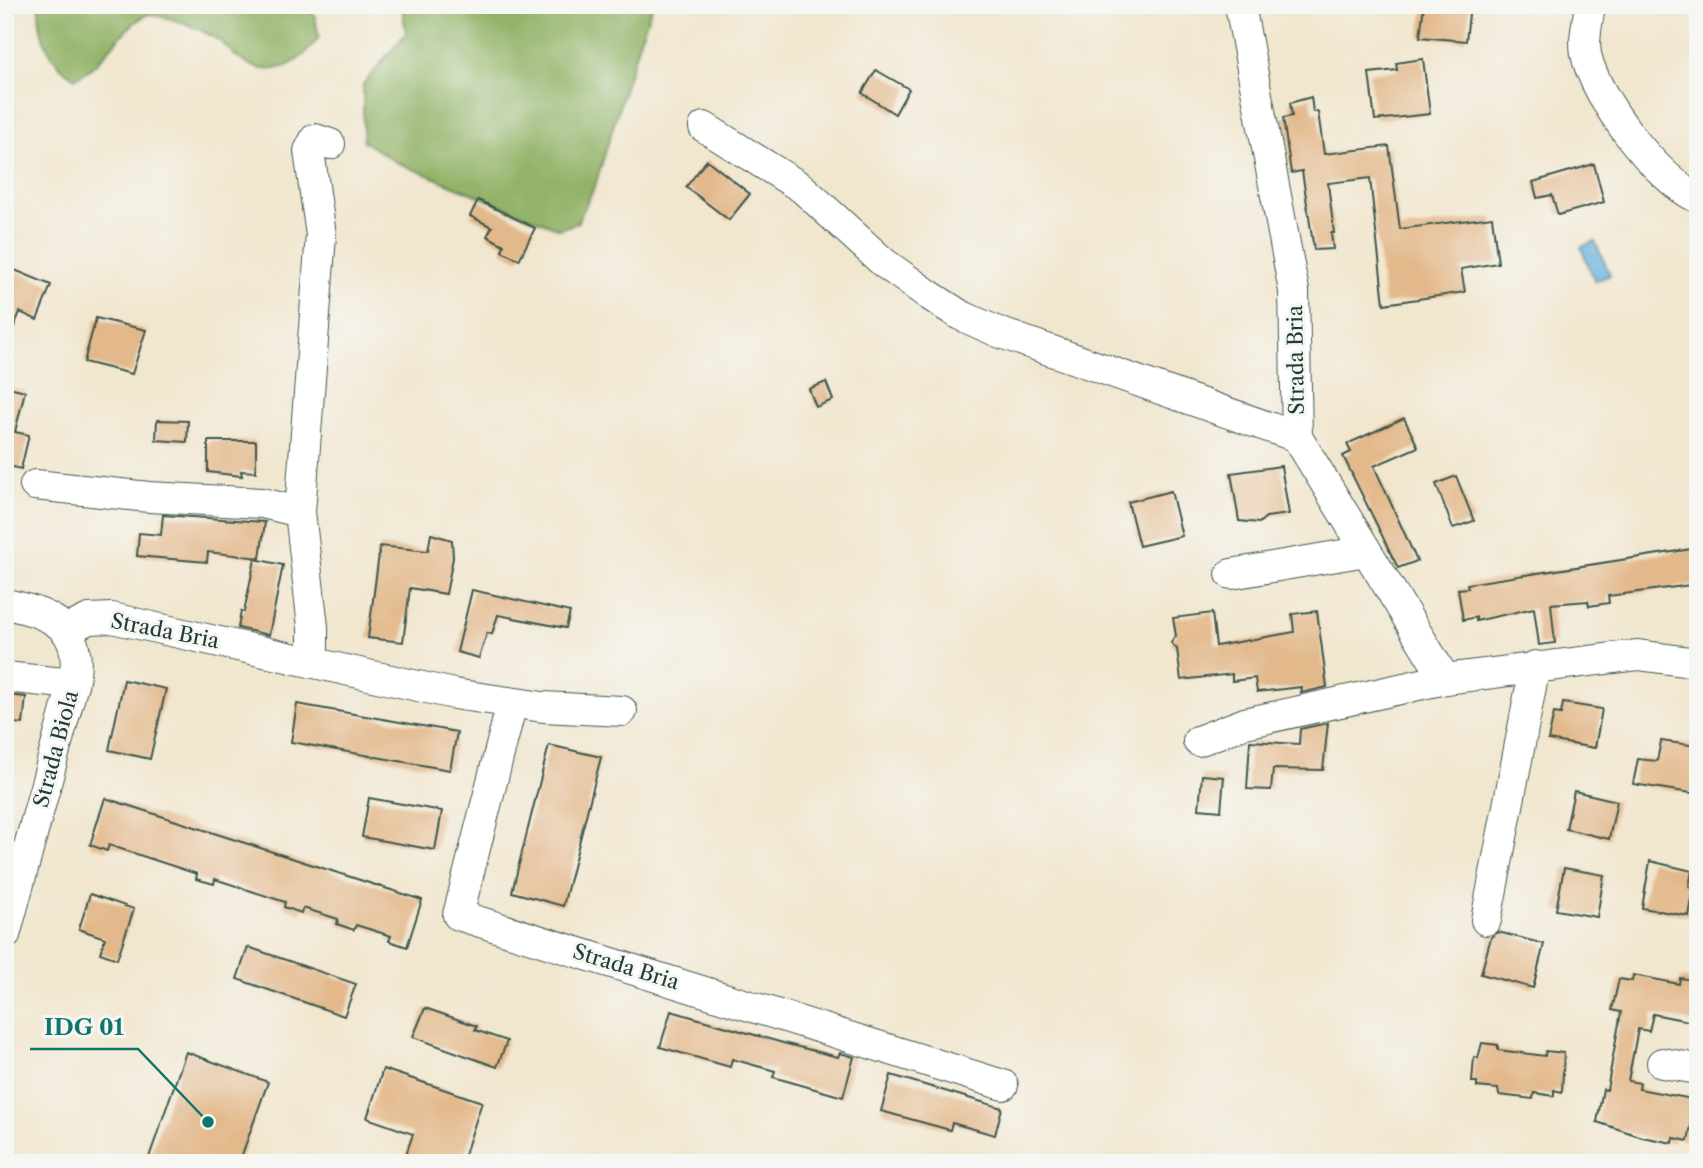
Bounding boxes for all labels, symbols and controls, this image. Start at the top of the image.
street label: Strada Bria [1282,304,1309,415]
street label: Strada Bria [109,608,222,653]
street label: Strada Biola [28,687,83,810]
street label: Strada Bria [570,938,683,995]
callout: IDG 01 [30,1005,138,1049]
text: IDG 01 [44,1013,125,1041]

